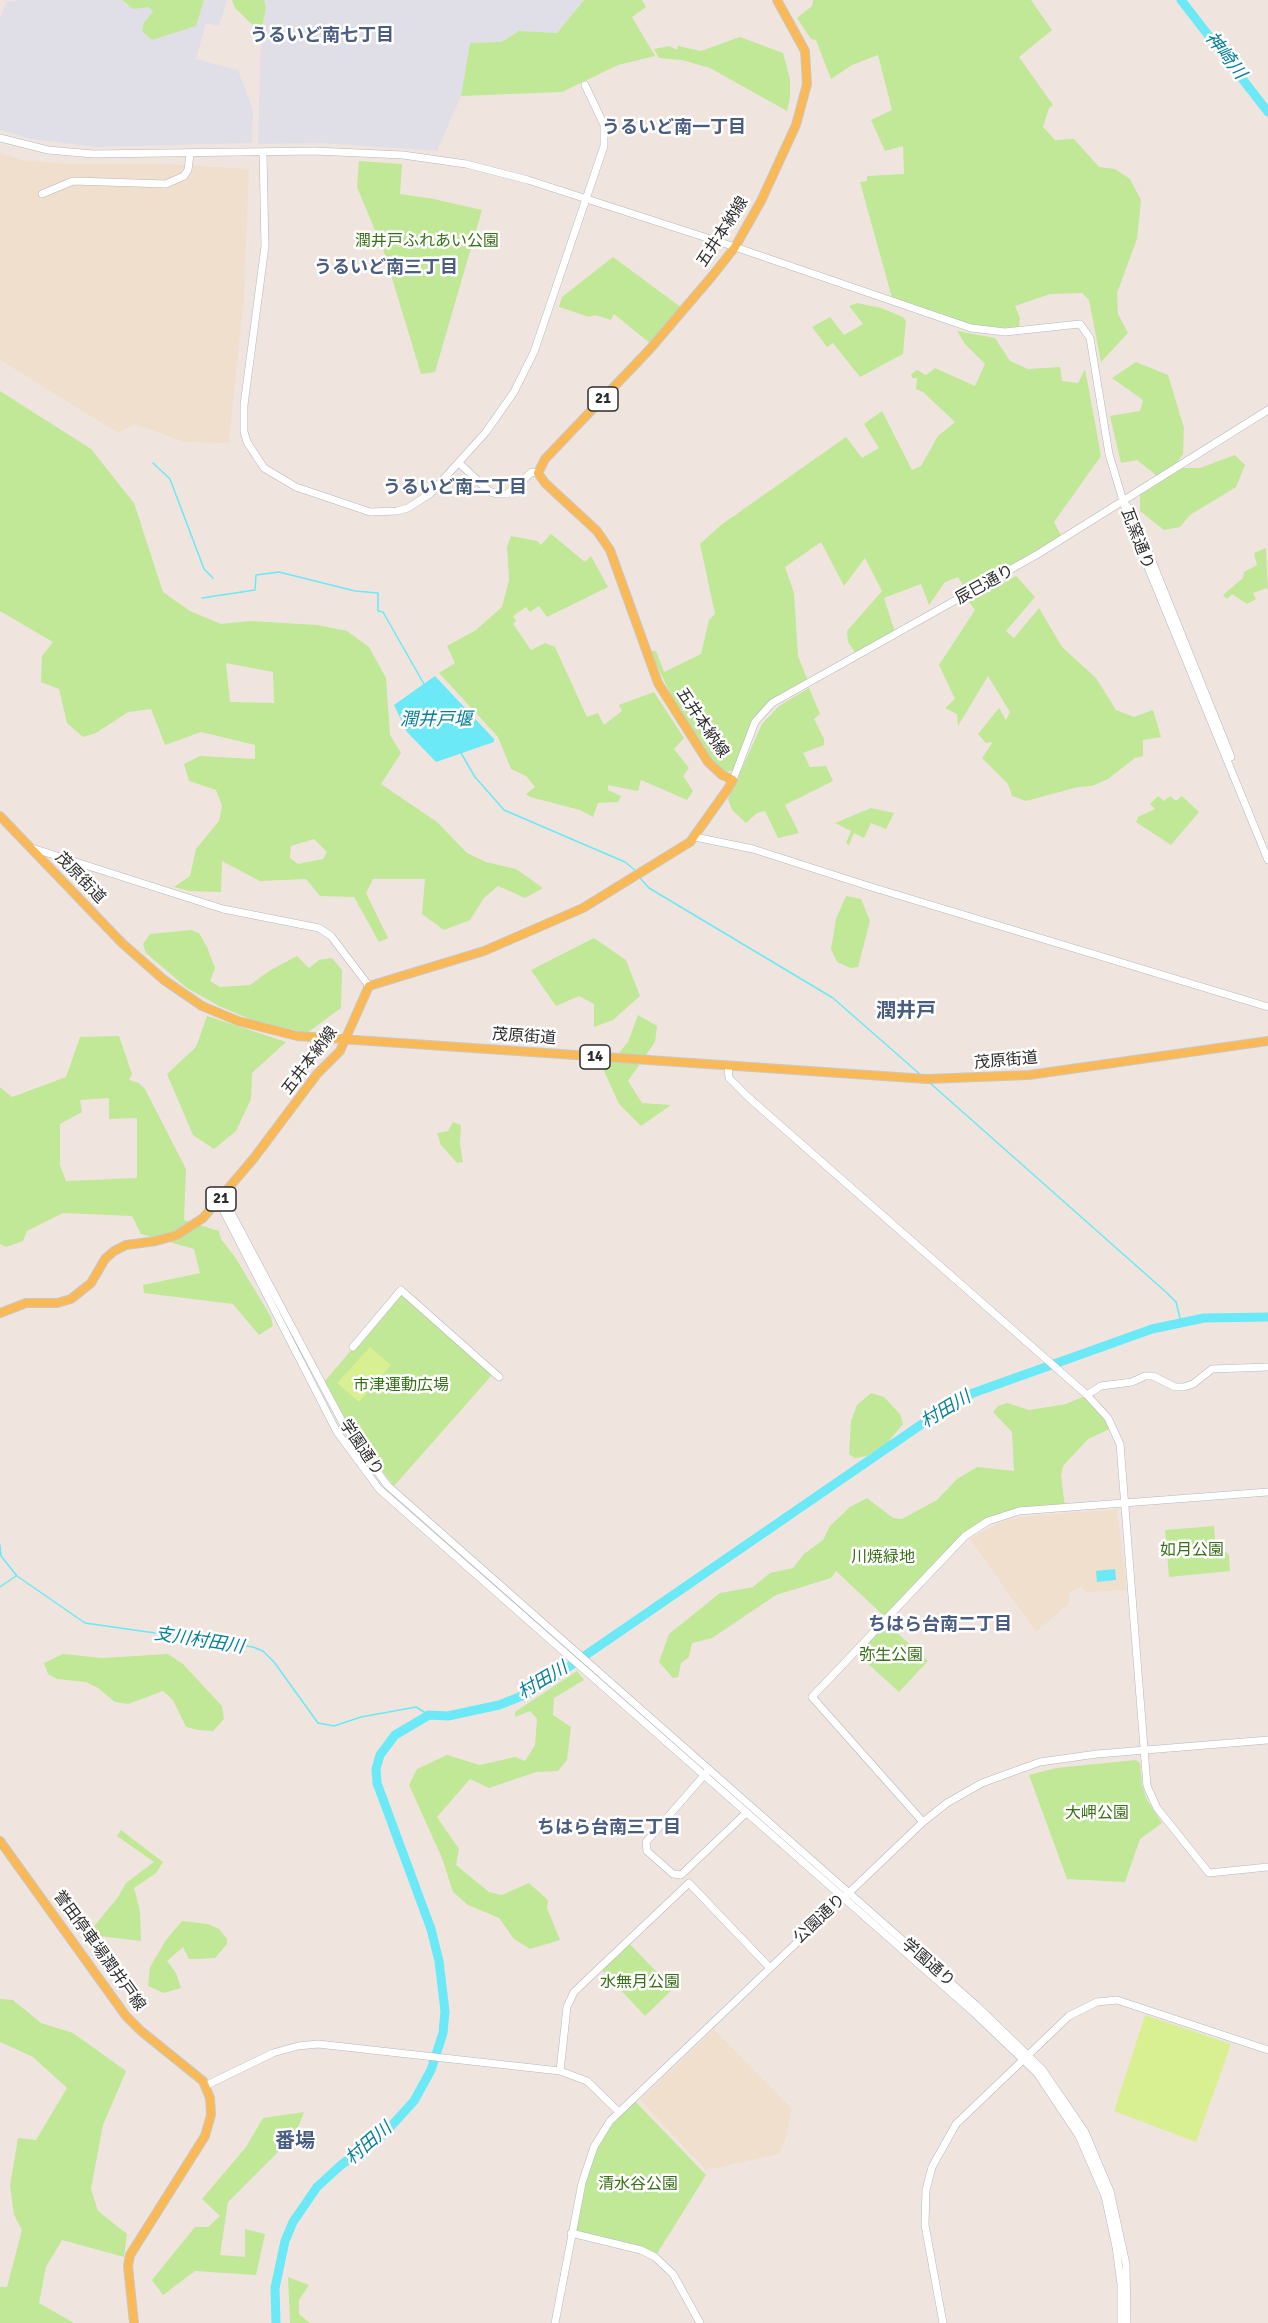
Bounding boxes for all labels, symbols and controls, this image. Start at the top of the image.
district label: うるいど南七丁目 [250,25,394,47]
water label: 神崎川 [1200,28,1250,84]
district label: うるいど南一丁目 [602,117,746,139]
street label: 五井本納線 [693,193,753,271]
park label: 潤井戸ふれあい公園 [355,232,499,252]
district label: うるいど南三丁目 [314,257,458,279]
road number: 21 [588,387,618,411]
district label: うるいど南二丁目 [383,477,527,499]
street label: 瓦窯通り [1117,506,1157,572]
street label: 辰巳通り [952,561,1018,609]
street label: 五井本納線 [672,684,732,762]
water label: 潤井戸堰 [400,709,472,731]
street label: 茂原街道 [51,848,109,908]
district label: 潤井戸 [876,1000,936,1024]
street label: 五井本納線 [278,1023,342,1099]
street label: 茂原街道 [491,1025,557,1049]
road number: 14 [580,1045,610,1069]
street label: 茂原街道 [973,1049,1039,1073]
road number: 21 [206,1187,236,1211]
park label: 市津運動広場 [353,1376,449,1396]
water label: 村田川 [917,1387,975,1433]
street label: 学園通り [335,1416,387,1480]
park label: 如月公園 [1160,1541,1224,1561]
park label: 川焼緑地 [851,1548,915,1568]
district label: ちはら台南二丁目 [868,1614,1012,1636]
water label: 支川村田川 [153,1623,245,1659]
park label: 弥生公園 [859,1646,923,1666]
water label: 村田川 [514,1658,572,1704]
park label: 大岬公園 [1065,1804,1129,1824]
district label: ちはら台南三丁目 [537,1817,681,1839]
street label: 誉田停車場潤井戸線 [49,1887,149,2015]
street label: 公園通り [790,1890,850,1948]
street label: 学園通り [898,1935,958,1991]
park label: 水無月公園 [600,1973,680,1993]
water label: 村田川 [342,2118,396,2170]
district label: 番場 [275,2130,315,2154]
park label: 清水谷公園 [598,2175,678,2195]

